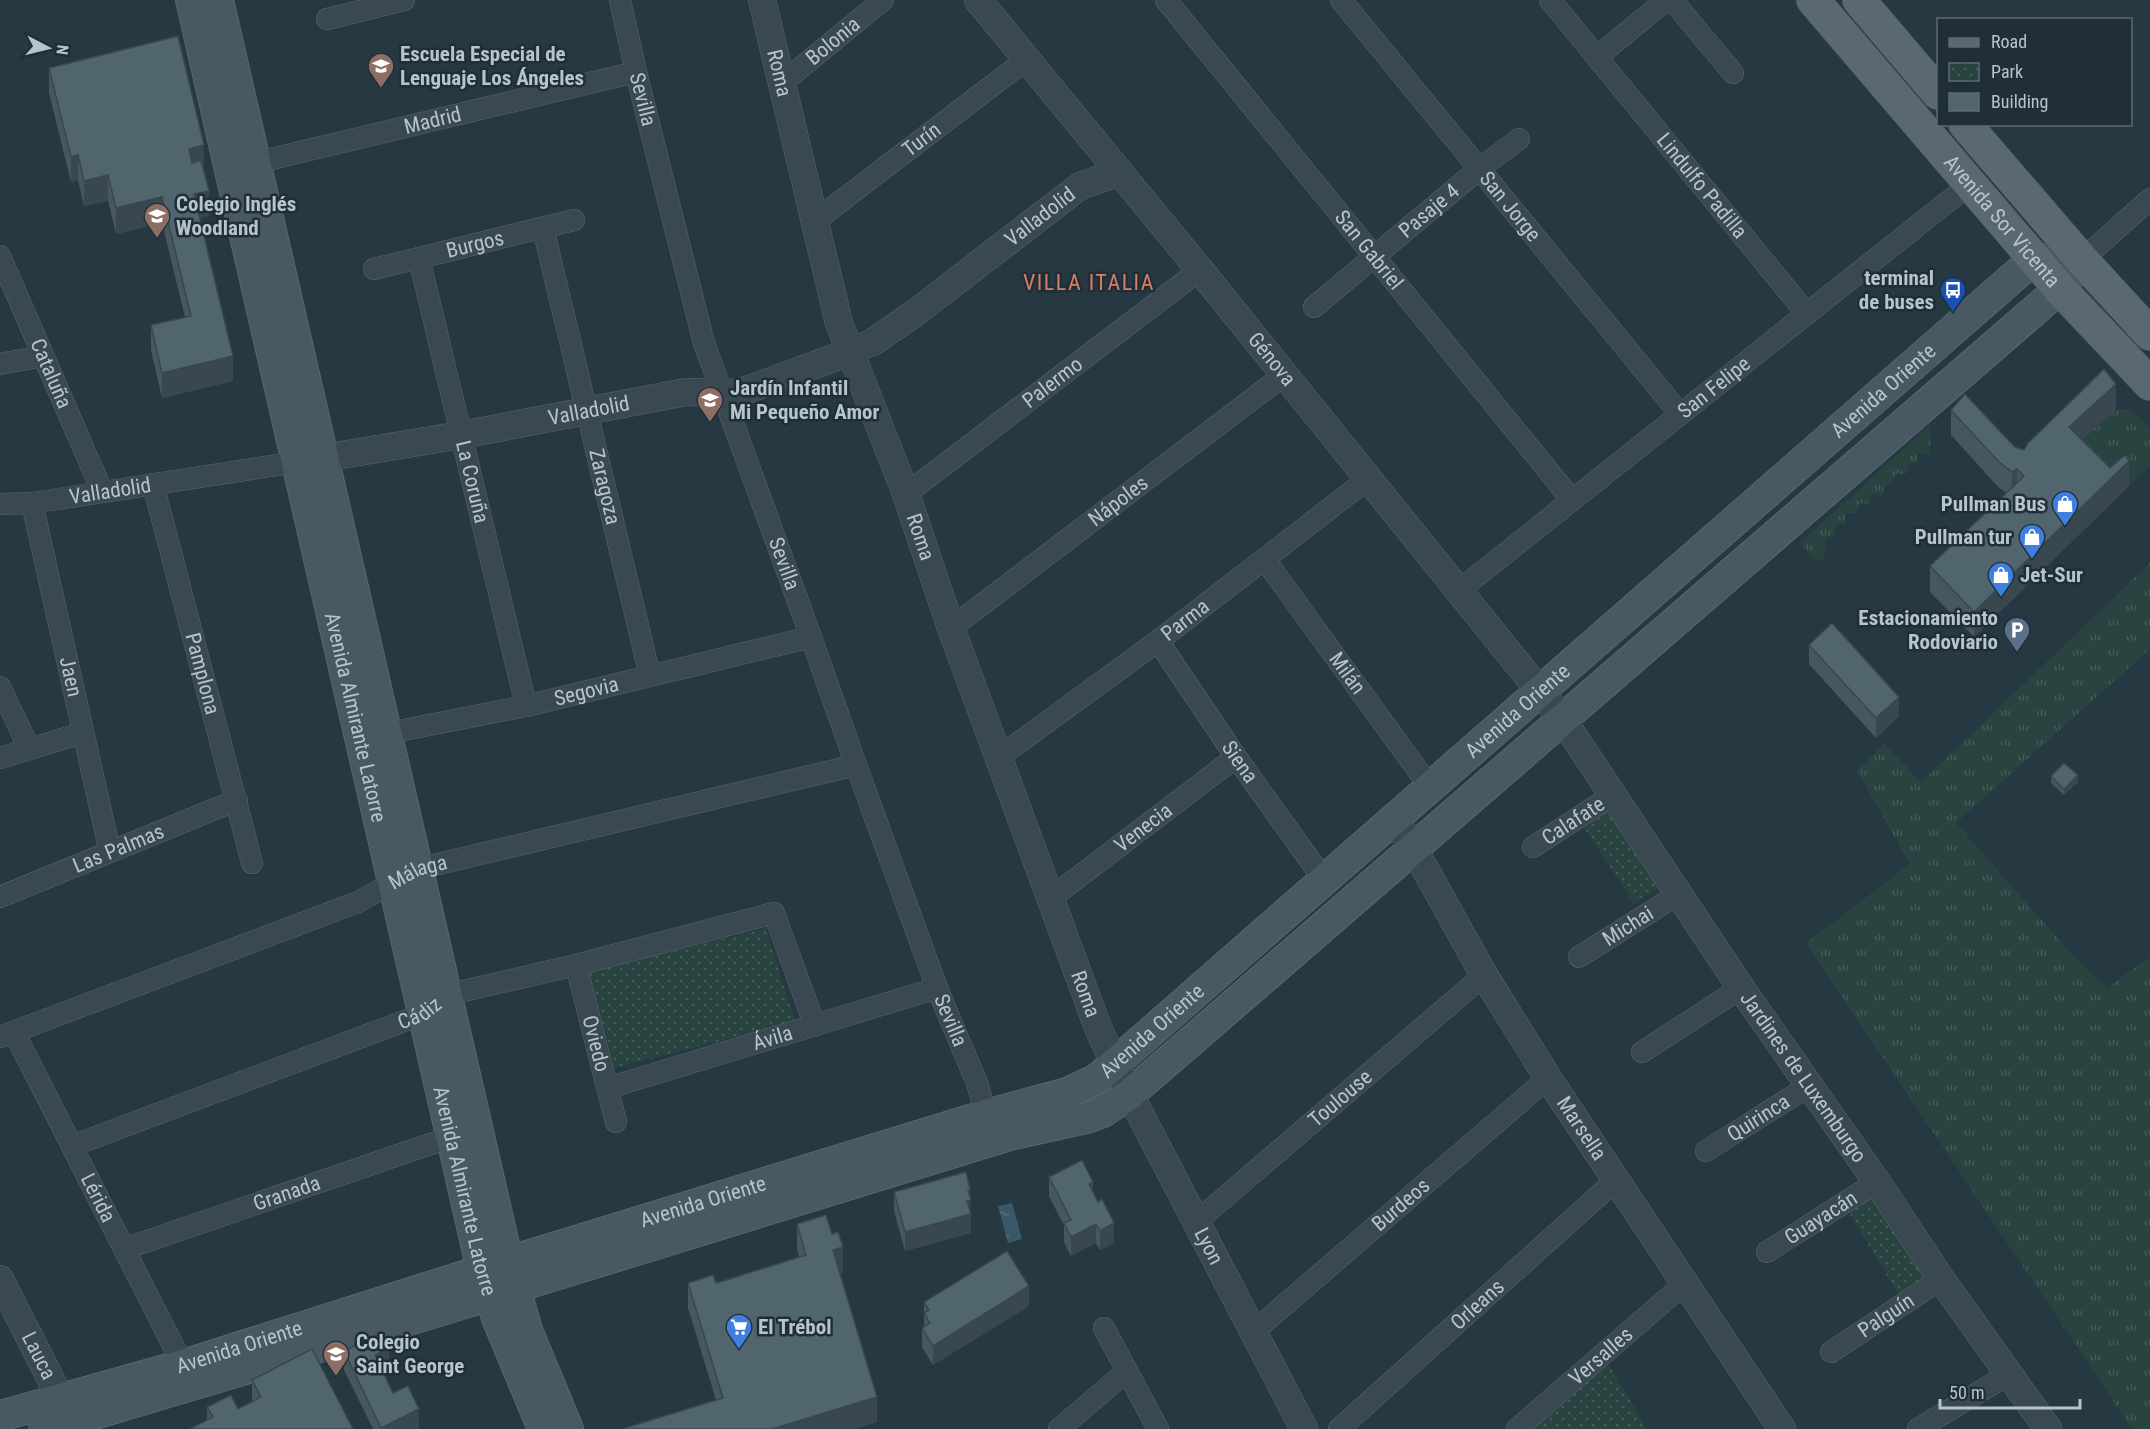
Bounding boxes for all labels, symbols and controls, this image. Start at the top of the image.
street label: Bolonia [801,12,865,70]
north arrow [18,18,78,78]
legend [1937,18,2132,126]
text: Road [1991,31,2027,52]
place label: Escuela Especial de Lenguaje Los Ángeles [400,42,584,90]
text: N [52,44,72,56]
street label: Roma [762,47,797,99]
school or university icon: Escuela Especial de Lenguaje Los Ángeles [366,51,396,89]
text: Park [1991,61,2023,82]
street label: Sevilla [625,70,661,129]
text: Building [1991,91,2048,112]
street label: Madrid [402,102,464,139]
street label: Turín [898,117,945,162]
street label: Lindulfo Padilla [1652,128,1752,243]
street label: Avenida Sor Vicenta [1939,150,2065,292]
street label: San Jorge [1475,167,1546,246]
street label: Pasaje 4 [1394,179,1464,243]
street label: Valladolid [1000,182,1080,251]
place label: Colegio Inglés Woodland [176,192,296,240]
school or university icon: Colegio Inglés Woodland [142,201,172,239]
street label: San Gabriel [1330,206,1408,294]
street label: Burgos [444,226,506,263]
place label: terminal de buses [1859,266,1934,314]
district label: VILLA ITALIA [1023,270,1155,295]
bus stop icon: terminal de buses [1938,275,1968,313]
street label: Génova [1243,328,1301,391]
street label: Cataluña [25,335,77,412]
street label: Avenida Oriente [1826,339,1941,443]
street label: San Felipe [1673,351,1755,424]
street label: Palermo [1018,352,1087,413]
place label: Jardín Infantil Mi Pequeño Amor [730,376,879,424]
school or university icon: Jardín Infantil Mi Pequeño Amor [695,385,725,423]
street label: Valladolid [546,391,631,430]
street label: La Coruña [451,438,494,525]
street label: Zaragoza [584,446,625,527]
street label: Nápoles [1084,471,1153,531]
street label: Valladolid [68,473,152,509]
shop icon: Pullman Bus [2050,489,2080,527]
place label: Pullman Bus [1941,492,2046,516]
street label: Roma [901,511,939,563]
shop icon: Pullman tur [2017,522,2047,560]
place label: Pullman tur [1915,525,2012,549]
street label: Sevilla [764,534,805,593]
shop icon: Jet-Sur [1986,560,2016,598]
place label: Jet-Sur [2020,563,2083,587]
street label: Parma [1156,594,1214,646]
place label: Estacionamiento Rodoviario [1858,606,1998,654]
street label: Avenida Almirante Latorre [320,610,391,825]
parking icon: Estacionamiento Rodoviario [2002,615,2032,653]
street label: Pamplona [180,630,225,717]
street label: Milán [1324,648,1370,699]
street label: Jaen [55,654,87,699]
street label: Avenida Oriente [1461,659,1575,763]
street label: Segovia [552,672,621,711]
street label: Siena [1217,736,1263,788]
street label: Calafate [1538,792,1609,850]
street label: Venecia [1110,798,1177,857]
street label: Las Palmas [69,819,168,878]
street label: Málaga [384,850,449,895]
street label: Michai [1598,901,1658,951]
street label: Roma [1066,968,1105,1020]
street label: Avenida Oriente [1095,979,1209,1083]
street label: Jardines de Luxemburgo [1735,987,1871,1167]
street label: Sevilla [929,991,972,1050]
street label: Cádiz [394,992,446,1034]
street label: Oviedo [577,1013,615,1074]
street label: Ávila [750,1021,795,1055]
street label: Toulouse [1304,1064,1377,1132]
street label: Avenida Almirante Latorre [428,1084,501,1299]
street label: Quirinca [1723,1089,1794,1146]
street label: Marsella [1552,1092,1611,1165]
street label: Lérida [76,1169,121,1226]
street label: Granada [250,1171,323,1216]
street label: Avenida Oriente [637,1171,769,1233]
street label: Burdeos [1367,1173,1434,1236]
street label: Guayacán [1780,1186,1862,1250]
street label: Lyon [1189,1224,1228,1269]
street label: Orleans [1446,1275,1509,1335]
street label: Palguín [1854,1288,1918,1343]
supermarket icon: El Trébol [724,1312,754,1350]
place label: El Trébol [758,1315,832,1339]
street label: Avenida Oriente [174,1316,305,1378]
street label: Versalles [1564,1322,1637,1390]
street label: Lauca [17,1328,61,1383]
place label: Colegio Saint George [356,1330,464,1378]
school or university icon: Colegio Saint George [321,1339,351,1377]
scale bar [1940,1372,2080,1410]
text: 50 m [1949,1382,1984,1403]

